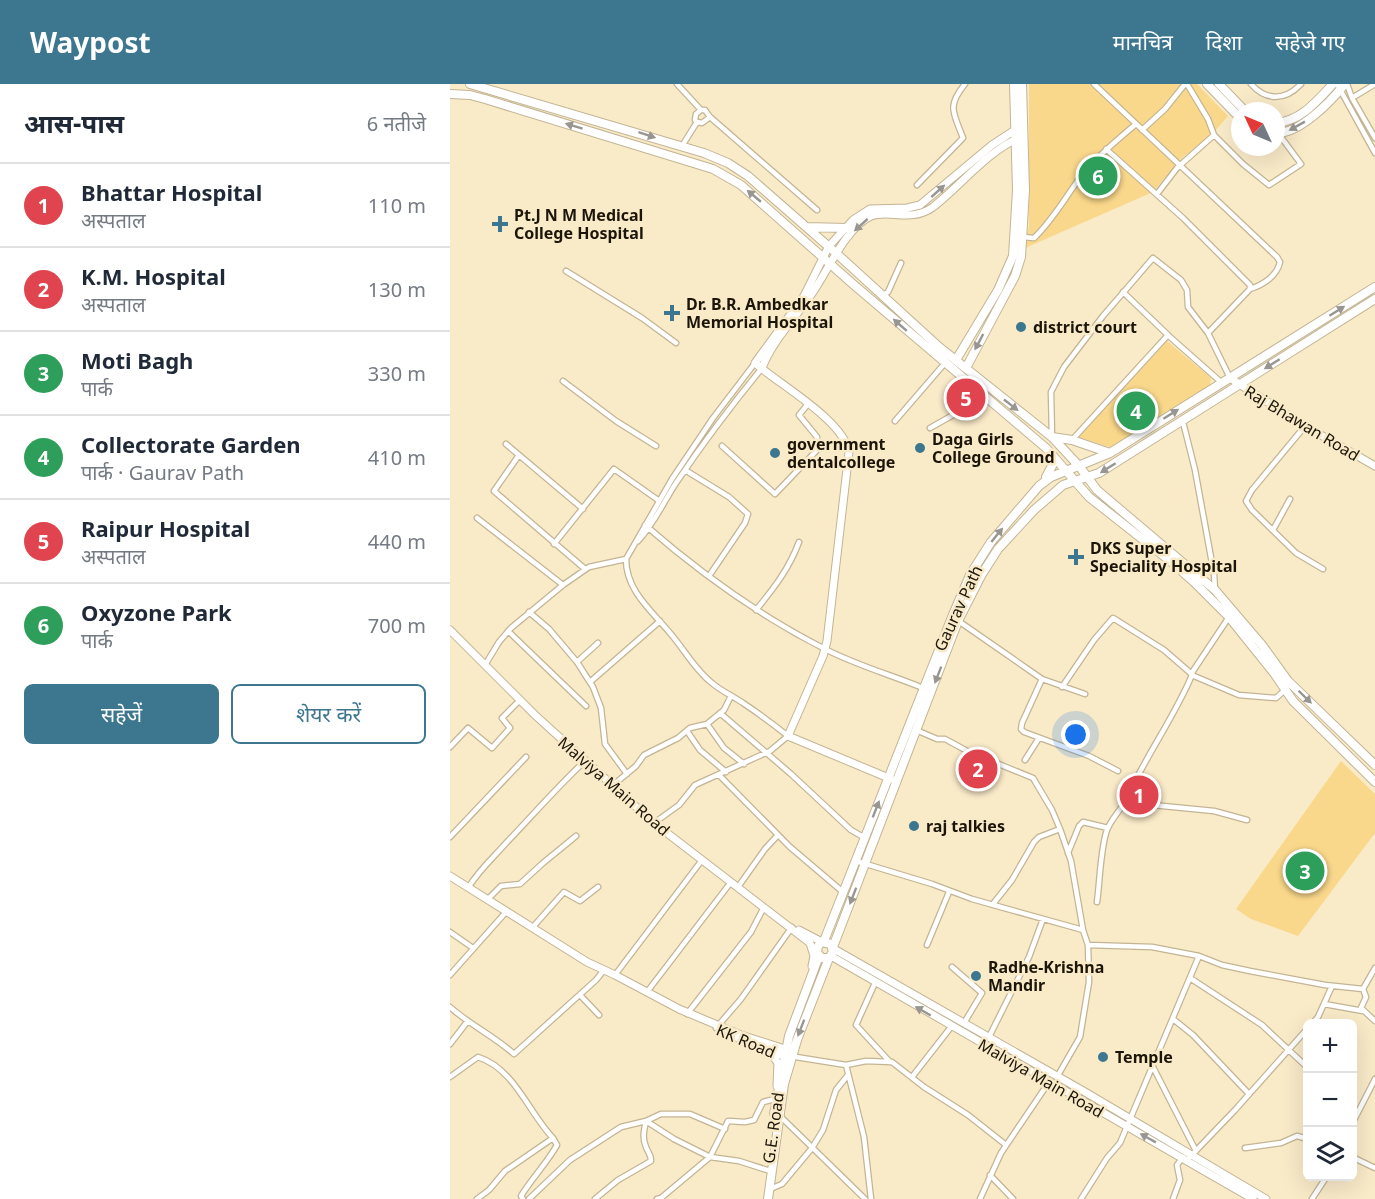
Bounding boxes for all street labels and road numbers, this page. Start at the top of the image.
street label: Raj Bhawan Road [1240,380,1364,466]
street label: Gaurav Path [929,561,987,655]
street label: Malviya Main Road [553,731,675,841]
street label: KK Road [713,1019,779,1063]
street label: Malviya Main Road [974,1033,1108,1123]
street label: G.E. Road [757,1091,789,1165]

